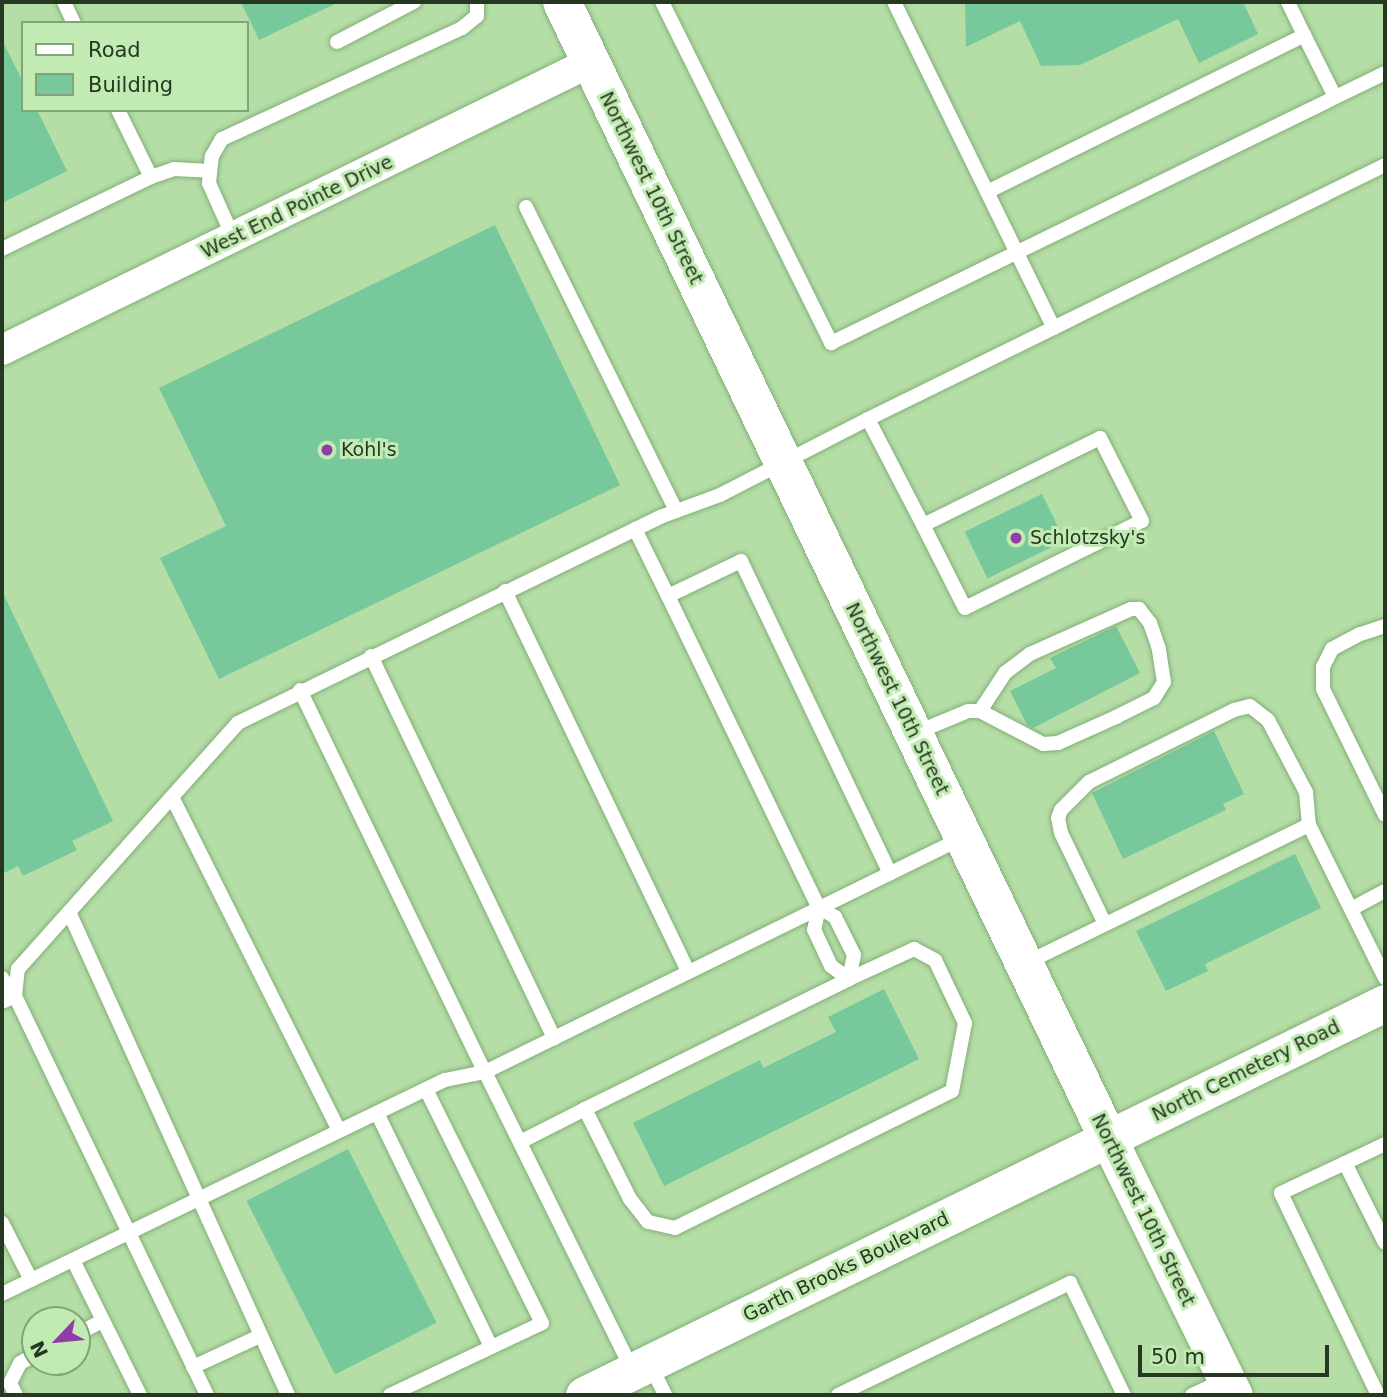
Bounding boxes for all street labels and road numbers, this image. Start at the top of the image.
street label: Northwest 10th Street [594,88,708,288]
street label: West End Pointe Drive [197,151,397,263]
street label: Northwest 10th Street [840,599,954,799]
street label: North Cemetery Road [1148,1016,1344,1126]
street label: Northwest 10th Street [1086,1110,1200,1310]
street label: Garth Brooks Boulevard [739,1207,953,1327]

